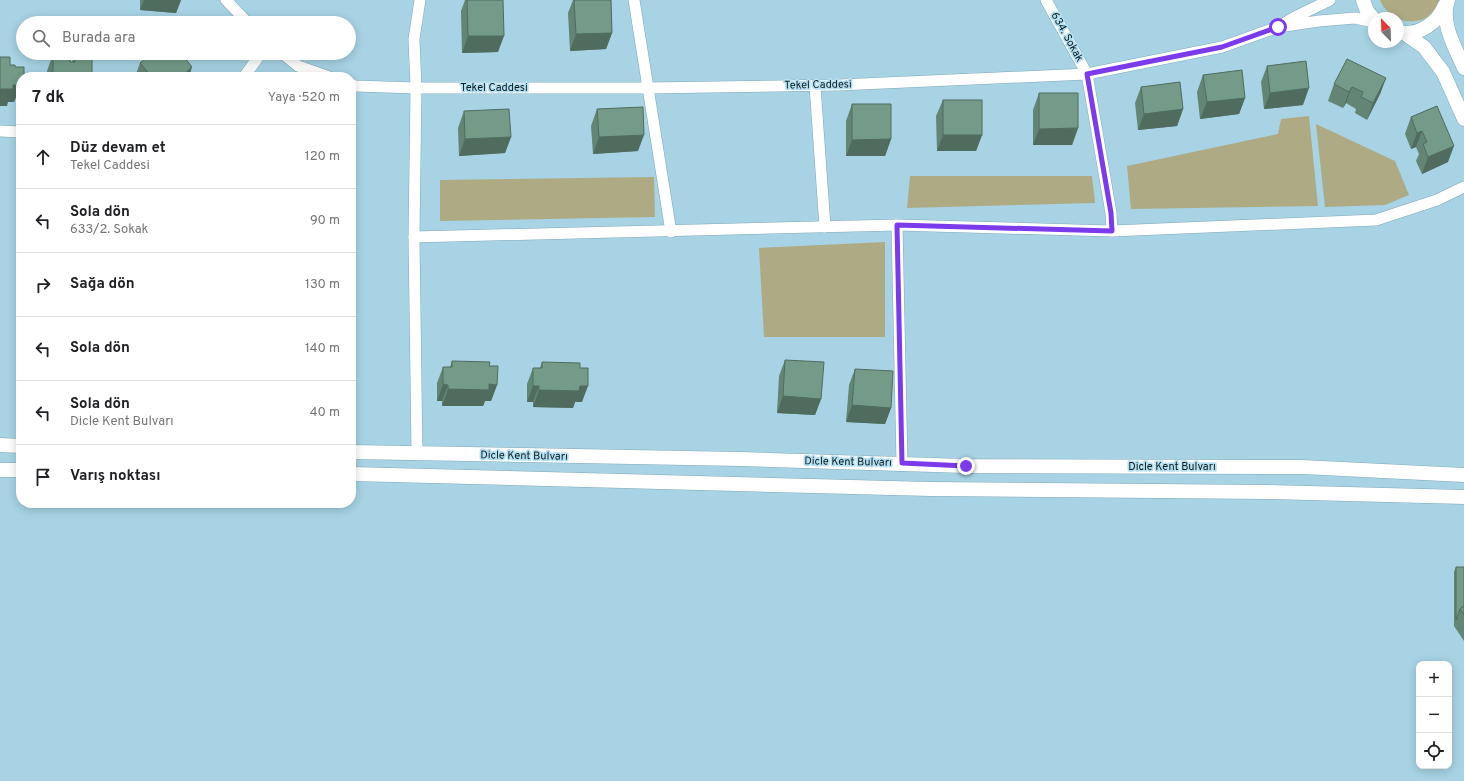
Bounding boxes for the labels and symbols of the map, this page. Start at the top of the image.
street label: 634. Sokak [1048,10,1086,64]
north arrow [1368,12,1404,48]
route start [1269,18,1287,36]
street label: Tekel Caddesi [784,77,852,93]
street label: Tekel Caddesi [460,81,528,95]
street label: Dicle Kent Bulvarı [480,448,568,464]
street label: Dicle Kent Bulvarı [804,454,892,470]
route end [957,457,975,475]
street label: Dicle Kent Bulvarı [1128,460,1216,474]

